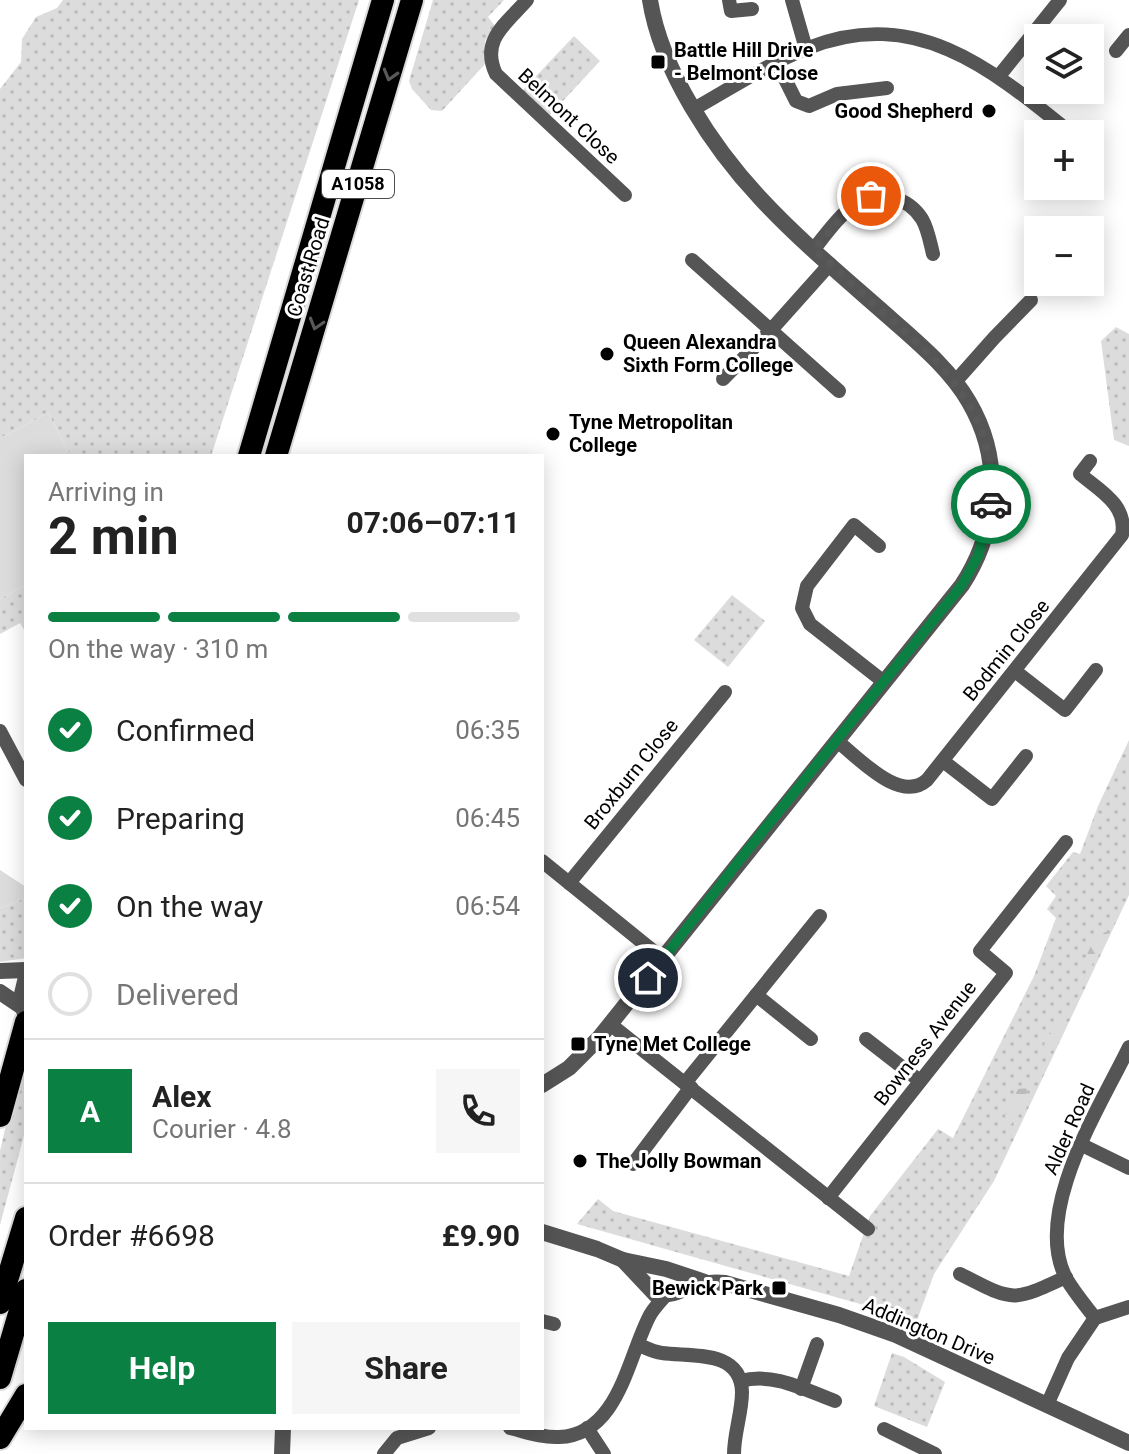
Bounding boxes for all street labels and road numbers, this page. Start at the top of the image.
street label: Belmont Close [513,63,625,169]
road number: A1058 [322,170,394,198]
street label: Coast Road [281,214,335,320]
street label: Bodmin Close [958,594,1054,706]
street label: Broxburn Close [579,714,683,834]
street label: Bowness Avenue [869,976,981,1110]
street label: Alder Road [1038,1080,1100,1178]
street label: Addington Drive [859,1292,999,1370]

